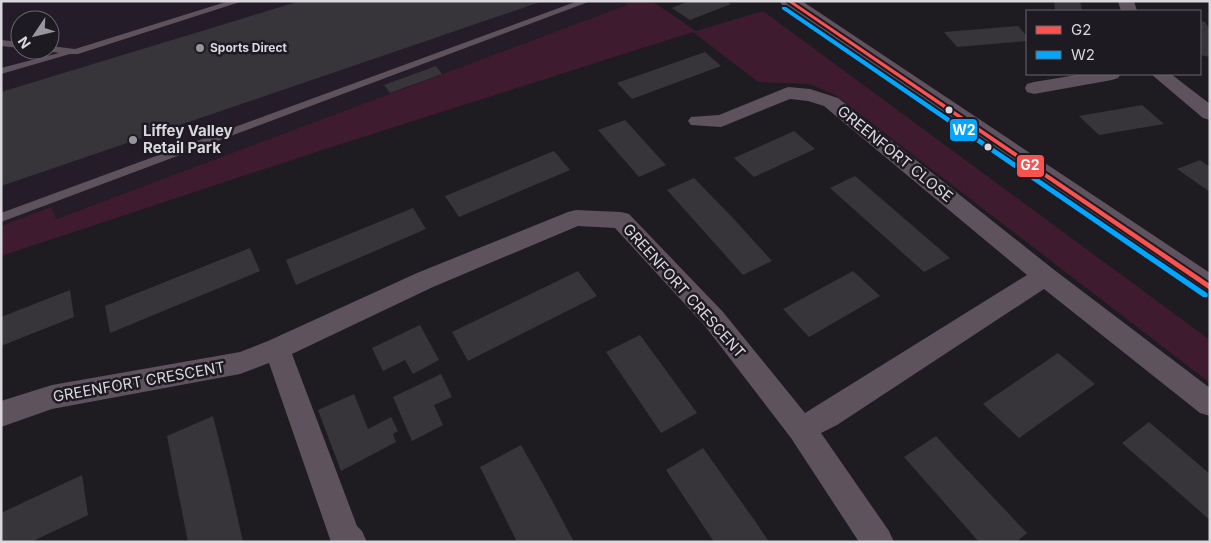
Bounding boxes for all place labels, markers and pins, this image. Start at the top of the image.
place label: Sports Direct [210,40,287,55]
marker: Sports Direct [194,42,206,54]
unlabelled marker [944,105,954,115]
place label: Liffey Valley Retail Park [143,121,233,157]
marker: Liffey Valley Retail Park [127,134,139,146]
unlabelled marker [983,142,993,152]

